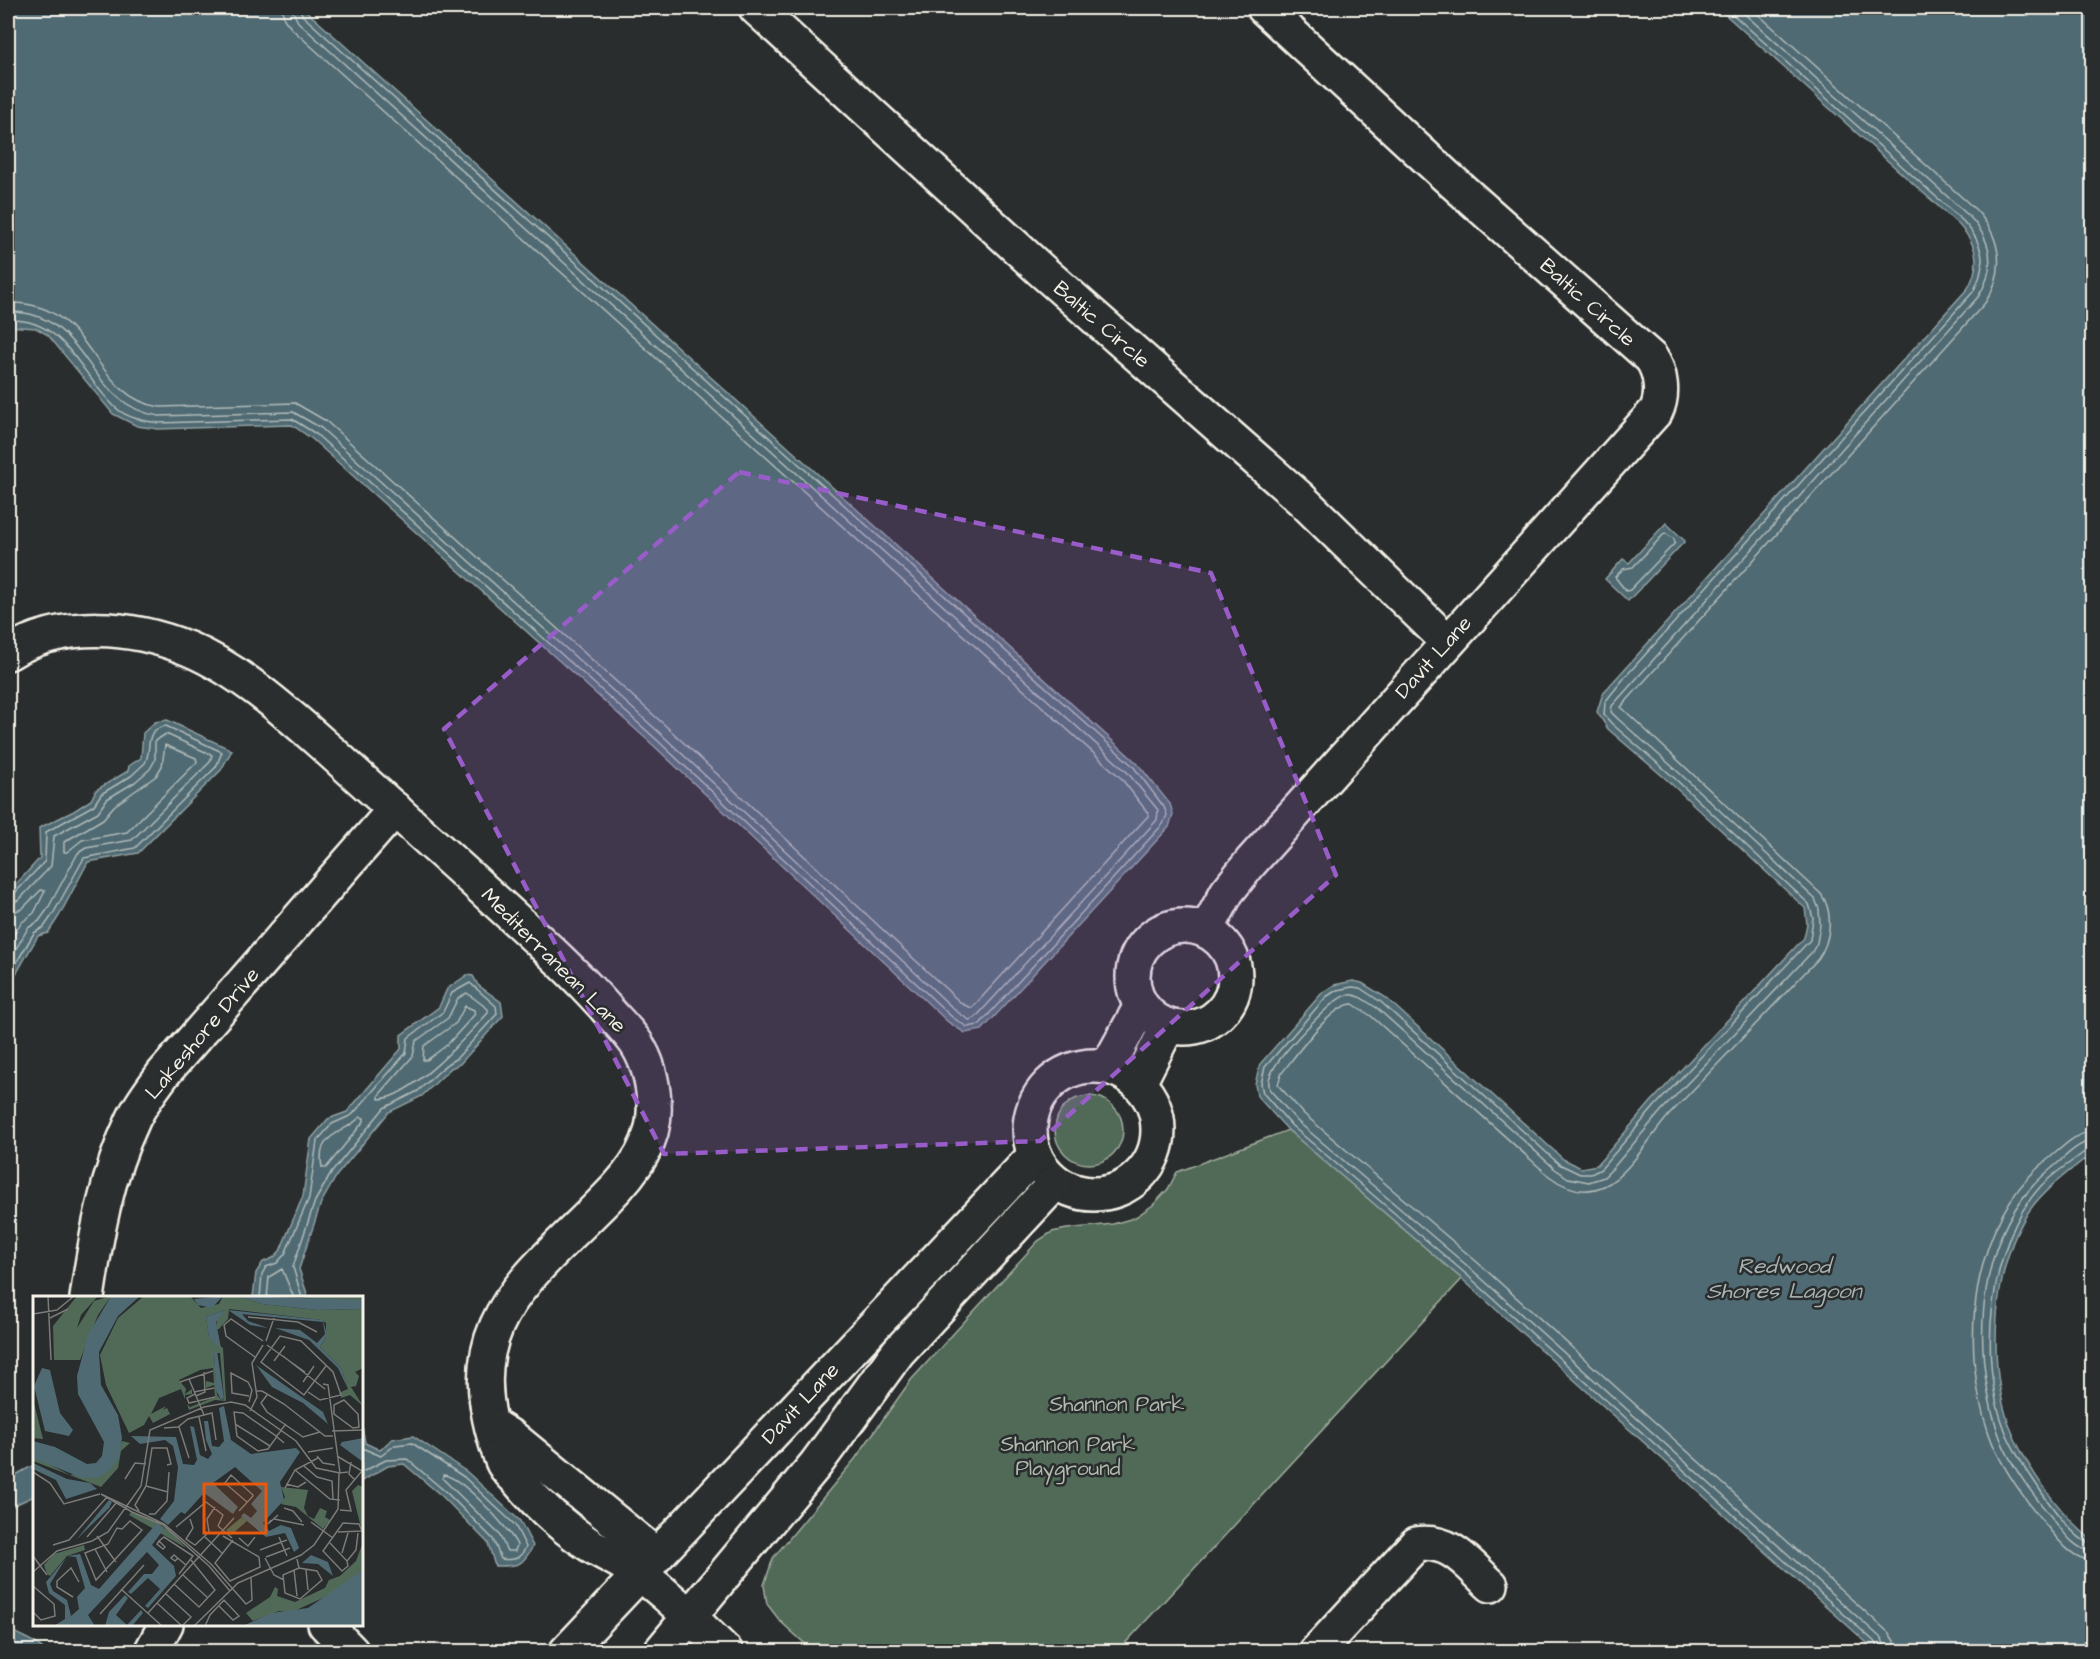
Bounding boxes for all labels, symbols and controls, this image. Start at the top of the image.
street label: Baltic Circle [1533,251,1642,353]
street label: Baltic Circle [1047,274,1156,375]
street label: Davit Lane [1388,610,1478,705]
street label: Mediterranean Lane [474,881,633,1040]
street label: Lakeshore Drive [138,961,266,1106]
water label: Redwood Shores Lagoon [1707,1251,1863,1308]
inset map [33,1296,363,1626]
street label: Davit Lane [755,1356,846,1451]
park label: Shannon Park [1050,1390,1185,1419]
park label: Shannon Park Playground [1001,1430,1136,1485]

